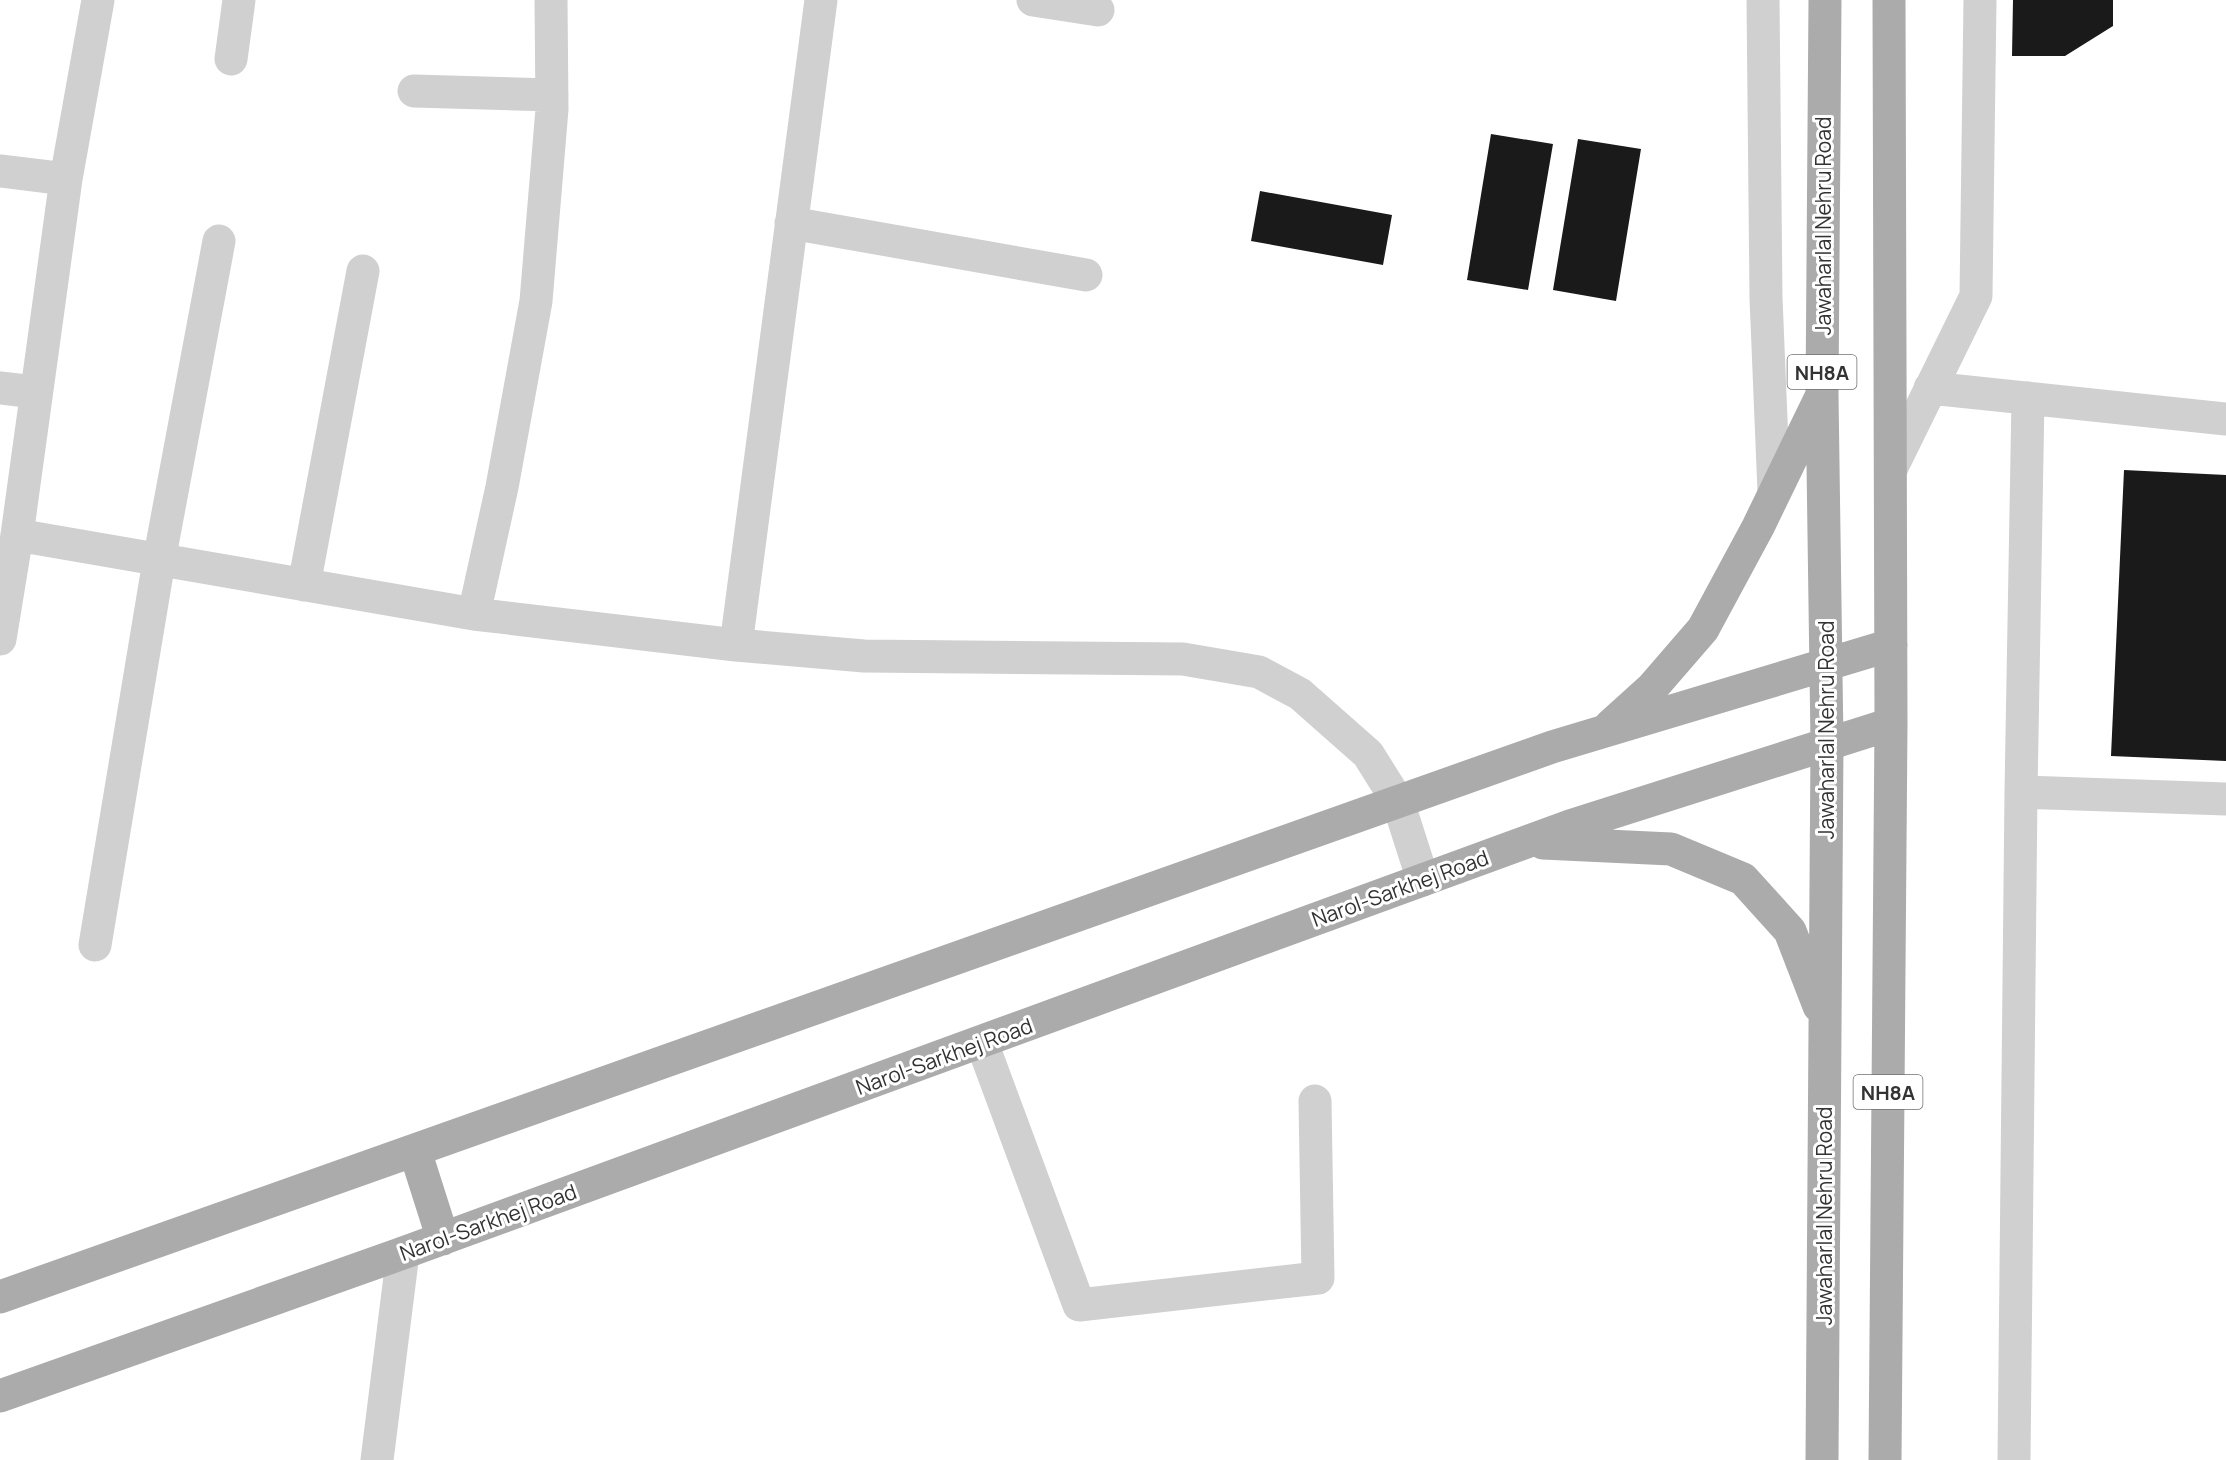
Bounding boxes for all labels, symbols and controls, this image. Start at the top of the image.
street label: Jawaharlal Nehru Road [1809,117,1837,335]
road number: NH8A [1788,355,1856,389]
street label: Jawaharlal Nehru Road [1812,621,1840,839]
street label: Narol-Sarkhej Road [1308,843,1492,933]
street label: Narol-Sarkhej Road [852,1011,1036,1101]
road number: NH8A [1854,1075,1922,1109]
street label: Jawaharlal Nehru Road [1810,1107,1838,1325]
street label: Narol-Sarkhej Road [396,1177,580,1267]

